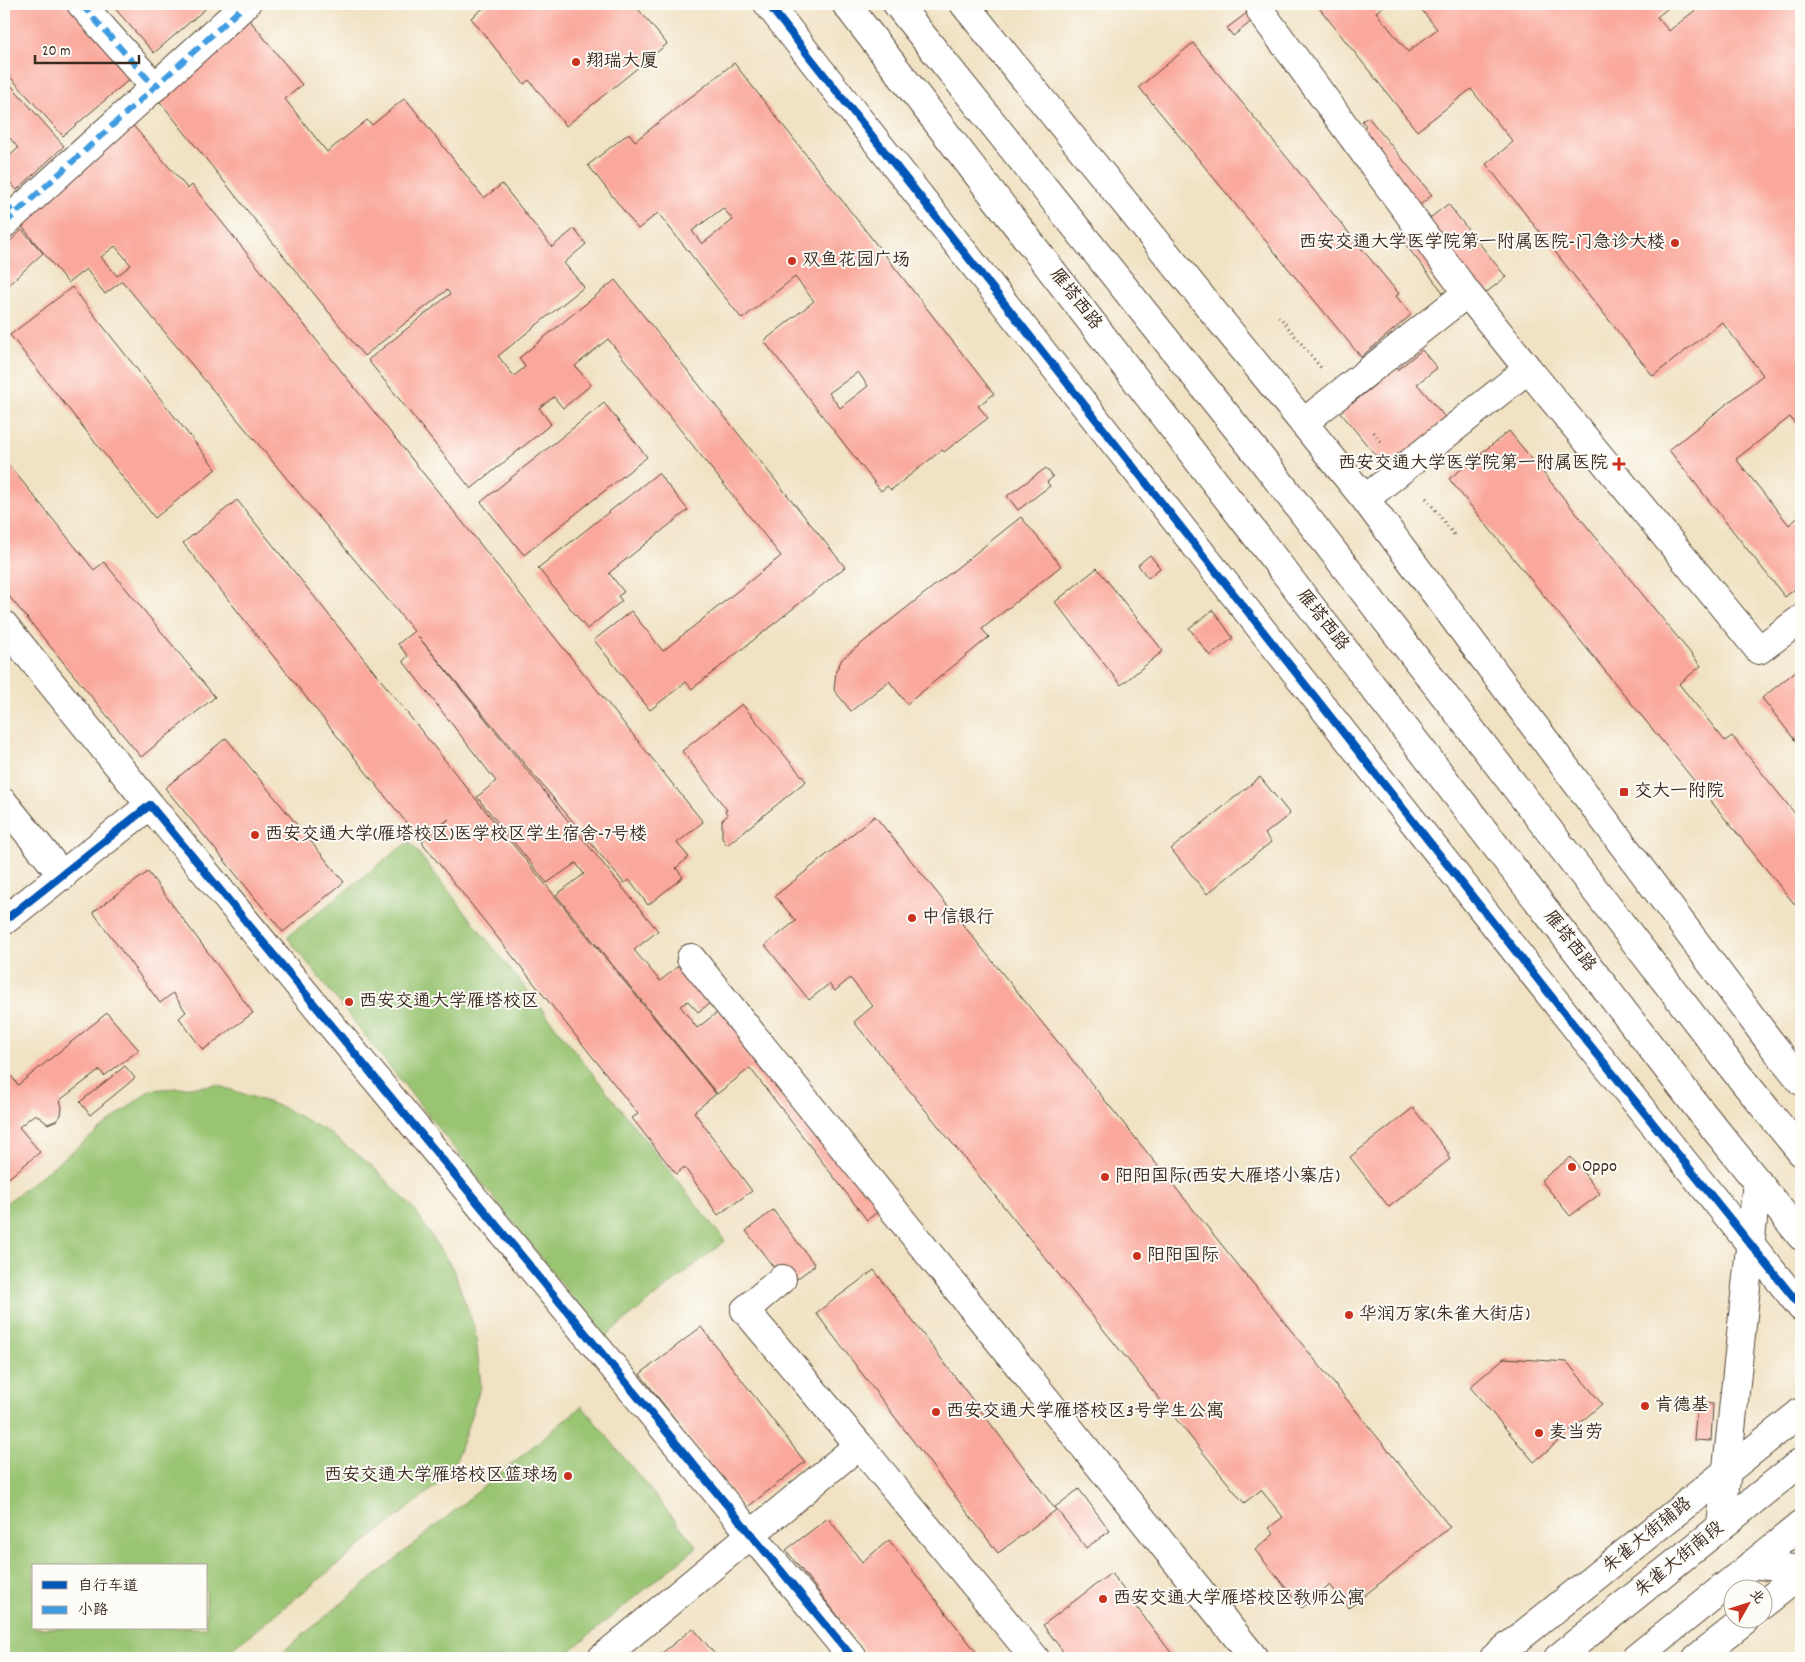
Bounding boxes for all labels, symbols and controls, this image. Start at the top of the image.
scale bar [35,32,139,64]
text: 20 m [42,41,70,63]
place label: 翔瑞大厦 [586,50,658,75]
marker: 翔瑞大厦 [570,56,582,68]
place label: 西安交通大学医学院第一附属医院-门急诊大楼 [1299,231,1665,256]
marker: 西安交通大学医学院第一附属医院-门急诊大楼 [1669,237,1681,249]
place label: 双鱼花园广场 [802,249,910,274]
marker: 双鱼花园广场 [786,255,798,267]
street label: 雁塔西路 [1043,264,1107,336]
place label: 西安交通大学医学院第一附属医院 [1338,452,1608,477]
marker: 西安交通大学医学院第一附属医院 [1612,457,1626,471]
street label: 雁塔西路 [1290,585,1354,657]
place label: 交大一附院 [1634,780,1724,805]
marker: 交大一附院 [1618,786,1630,798]
place label: 西安交通大学(雁塔校区)医学校区学生宿舍-7号楼 [265,823,647,848]
marker: 西安交通大学(雁塔校区)医学校区学生宿舍-7号楼 [249,829,261,841]
place label: 中信银行 [922,906,994,931]
street label: 雁塔西路 [1537,906,1601,978]
marker: 中信银行 [906,912,918,924]
place label: 西安交通大学雁塔校区 [359,990,539,1015]
marker: 西安交通大学雁塔校区 [343,996,355,1008]
place label: Oppo [1582,1155,1617,1180]
marker: Oppo [1566,1161,1578,1173]
place label: 阳阳国际(西安大雁塔小寨店) [1115,1165,1340,1190]
marker: 阳阳国际(西安大雁塔小寨店) [1099,1171,1111,1183]
place label: 阳阳国际 [1147,1244,1219,1269]
marker: 阳阳国际 [1131,1250,1143,1262]
place label: 华润万家(朱雀大街店) [1359,1303,1530,1328]
marker: 华润万家(朱雀大街店) [1343,1309,1355,1321]
place label: 肯德基 [1655,1394,1709,1419]
place label: 西安交通大学雁塔校区3号学生公寓 [946,1400,1224,1425]
marker: 肯德基 [1639,1400,1651,1412]
marker: 西安交通大学雁塔校区3号学生公寓 [930,1406,942,1418]
place label: 麦当劳 [1549,1421,1603,1446]
marker: 麦当劳 [1533,1427,1545,1439]
place label: 西安交通大学雁塔校区篮球场 [324,1464,558,1489]
marker: 西安交通大学雁塔校区篮球场 [562,1470,574,1482]
street label: 朱雀大街辅路 [1598,1492,1698,1580]
street label: 朱雀大街南段 [1630,1516,1730,1604]
legend [32,1564,208,1630]
text: 自行车道 [78,1576,138,1598]
north arrow [1722,1580,1772,1630]
text: 北 [1744,1585,1769,1609]
place label: 西安交通大学雁塔校区教师公寓 [1113,1587,1365,1612]
marker: 西安交通大学雁塔校区教师公寓 [1097,1593,1109,1605]
text: 小路 [78,1600,108,1622]

